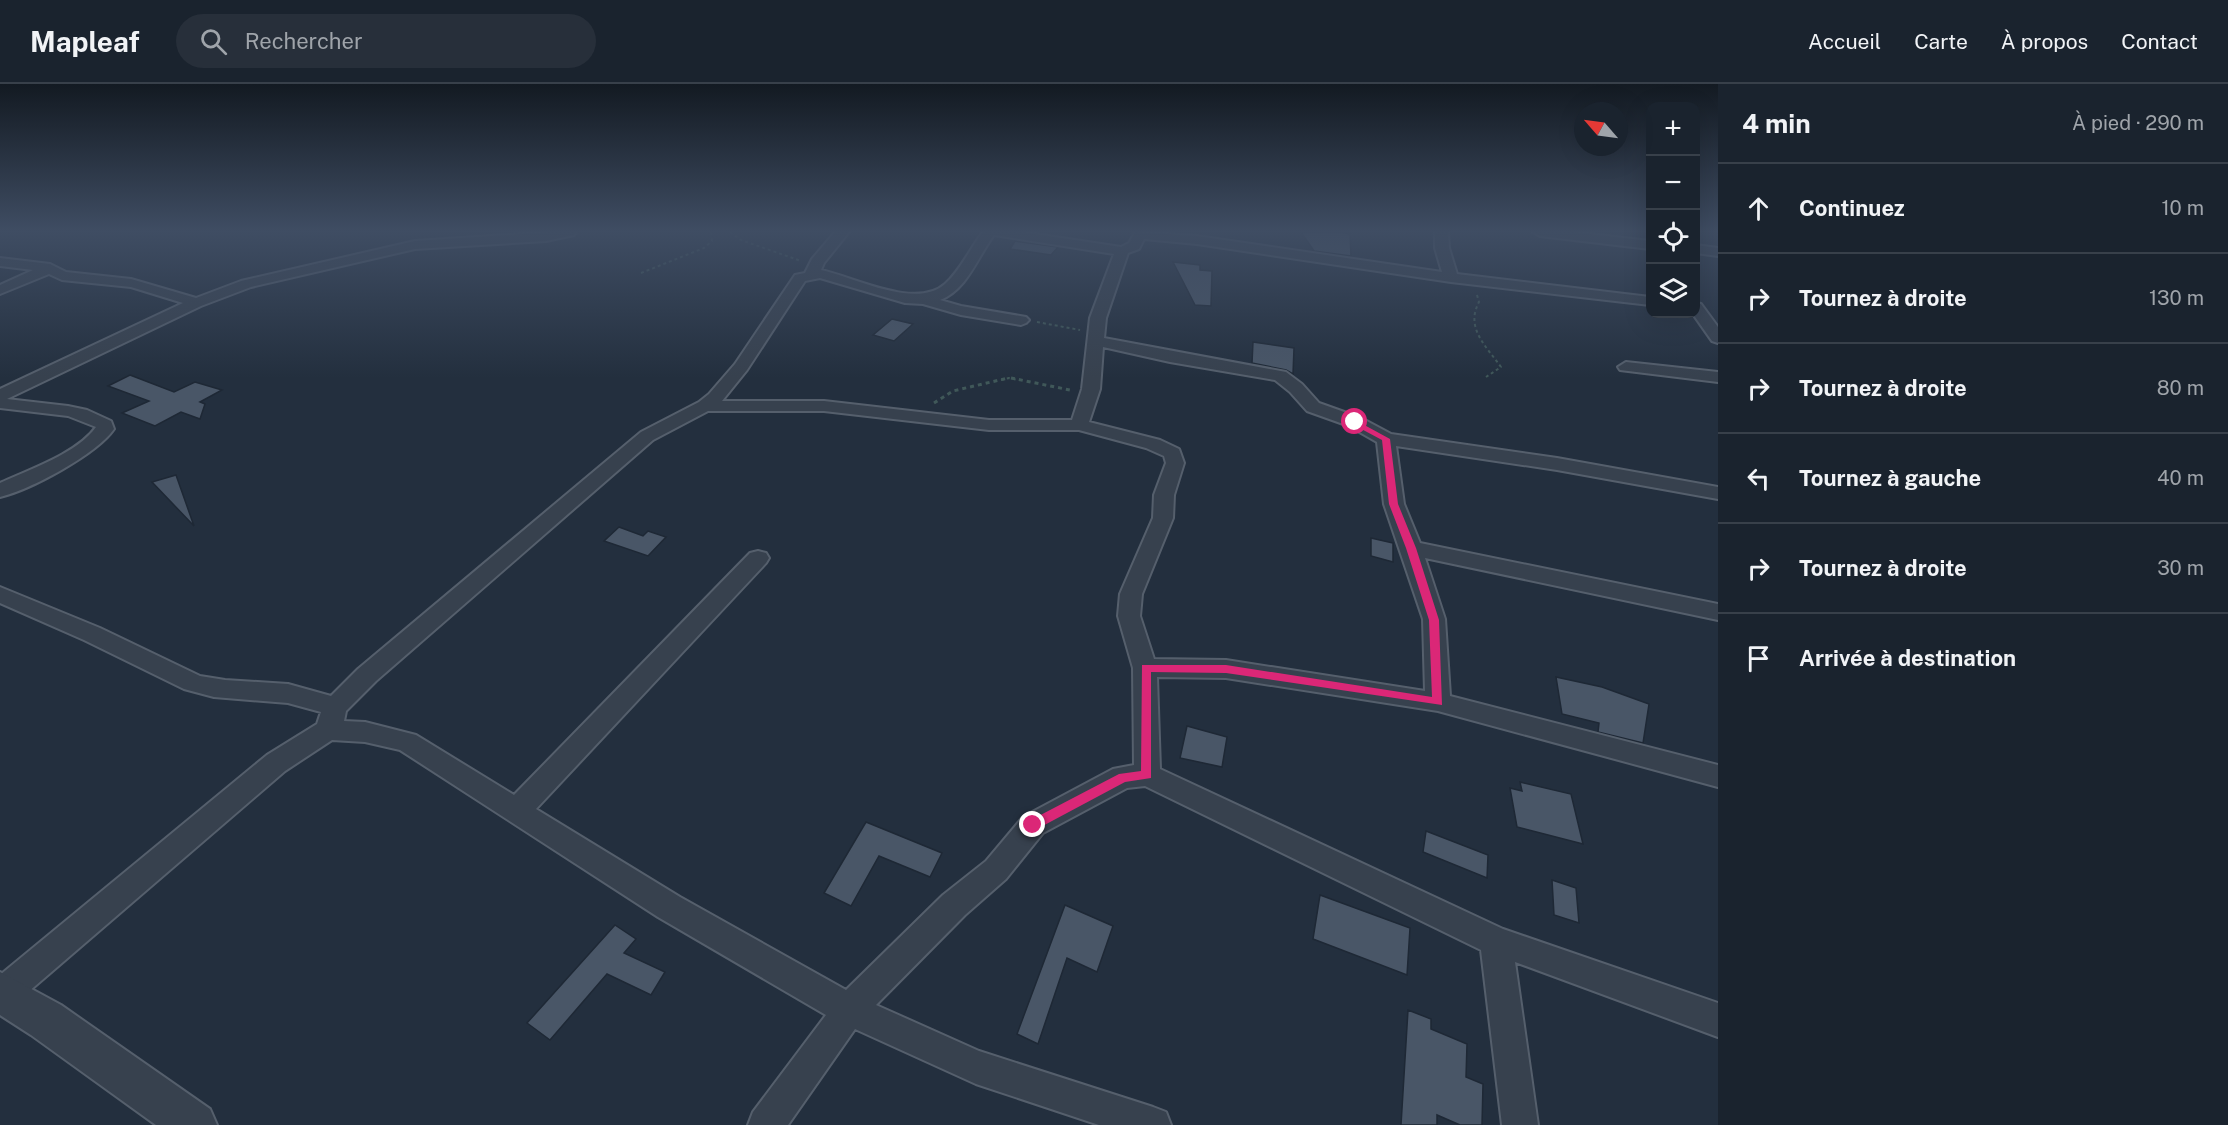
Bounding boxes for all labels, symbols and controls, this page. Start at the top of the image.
search box [176,14,596,68]
text: Mapleaf [30,25,140,58]
icon: search [197,25,230,58]
text: Rechercher [245,28,363,54]
text: Accueil [1808,29,1881,54]
text: Carte [1914,29,1968,54]
text: À propos [2001,29,2088,54]
text: Contact [2121,29,2198,54]
north arrow [1574,102,1628,156]
map controls [1646,102,1700,318]
button: + [1646,102,1700,156]
text: 4 min [1742,108,1811,139]
text: À pied · 290 m [2072,111,2204,135]
button: − [1646,156,1700,210]
icon: ahead [1742,192,1775,225]
text: Continuez [1799,195,1905,221]
text: 10 m [2161,196,2204,220]
button: locate [1646,210,1700,264]
button: layers [1646,264,1700,318]
icon: right [1742,282,1775,315]
text: Tournez à droite [1799,285,1967,311]
text: 130 m [2149,286,2204,310]
icon: right [1742,372,1775,405]
text: Tournez à droite [1799,375,1967,401]
text: 80 m [2157,376,2204,400]
route start [1341,408,1367,434]
icon: left [1742,462,1775,495]
text: Tournez à gauche [1799,465,1981,491]
text: 40 m [2157,466,2204,490]
icon: right [1742,552,1775,585]
text: Tournez à droite [1799,555,1967,581]
text: 30 m [2157,556,2204,580]
icon: arrive [1742,642,1775,675]
text: Arrivée à destination [1799,645,2016,671]
route end [1019,811,1045,837]

